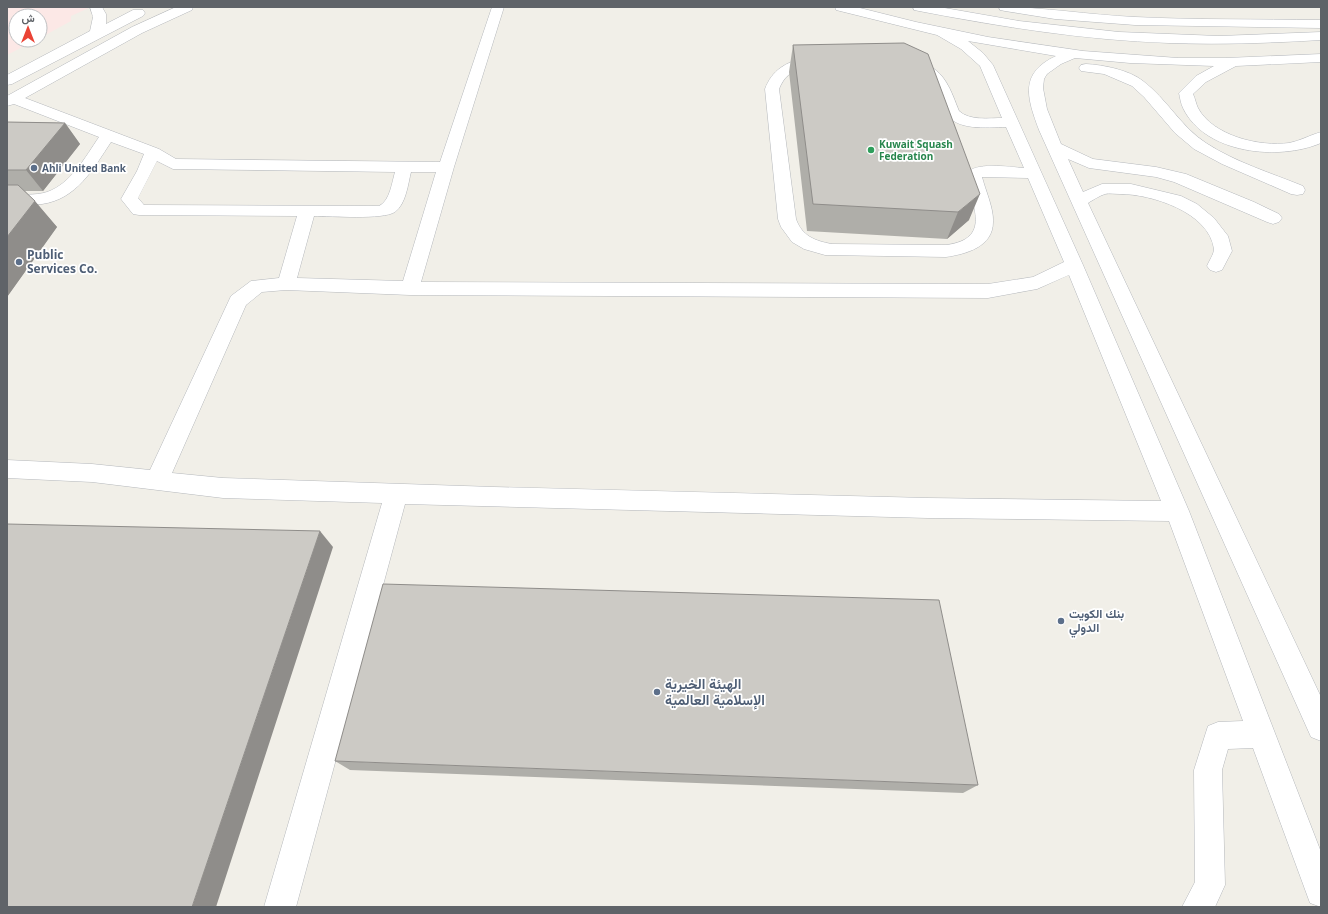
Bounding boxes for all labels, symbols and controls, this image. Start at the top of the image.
north arrow [8,8,48,48]
text: ش [21,10,35,25]
place label: Kuwait Squash Federation [879,137,953,163]
marker: Kuwait Squash Federation [866,145,876,155]
place label: Ahli United Bank [42,161,127,175]
marker: Ahli United Bank [29,163,39,173]
place label: Public Services Co. [27,246,97,277]
marker: Public Services Co. [14,257,24,267]
place label: بنك الكويت الدولي [1069,605,1125,638]
marker: بنك الكويت الدولي [1056,616,1066,626]
place label: الهيئة الخيرية الإسلامية العالمية [665,674,765,710]
marker: الهيئة الخيرية الإسلامية العالمية [652,687,662,697]

